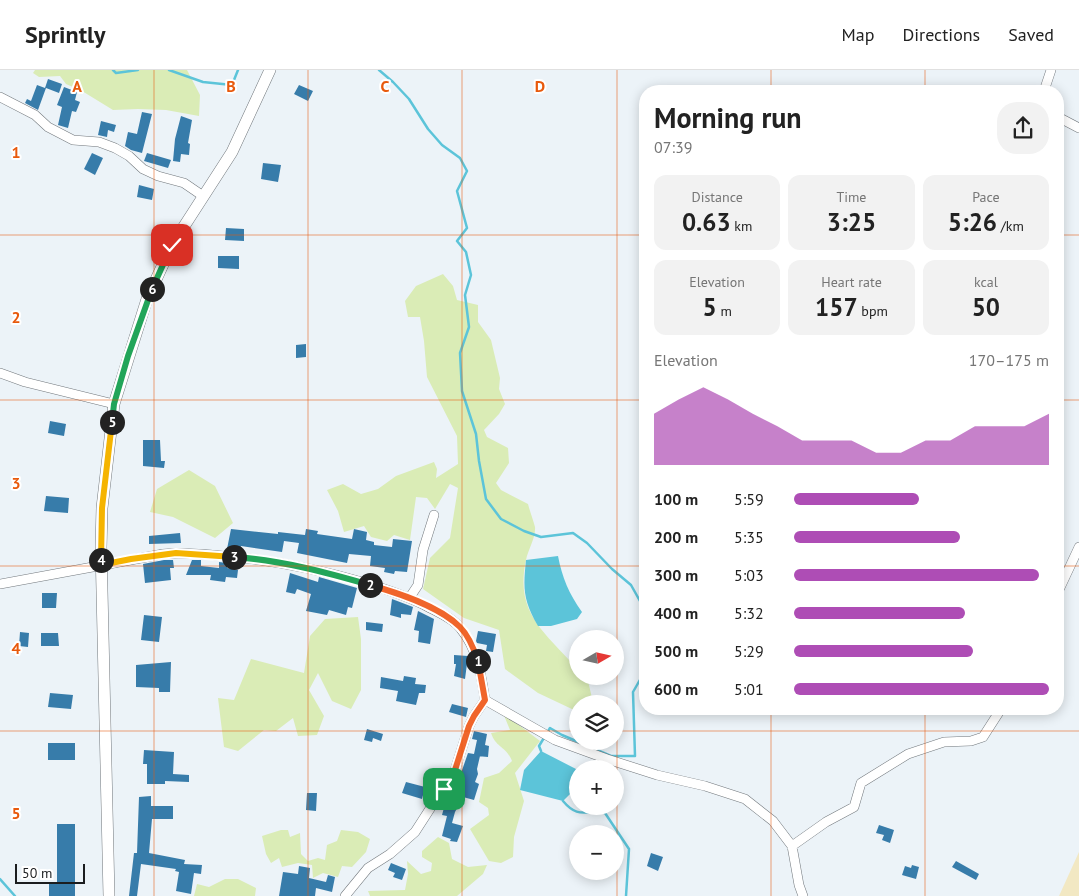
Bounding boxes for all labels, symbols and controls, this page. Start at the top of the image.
text: Sprintly [25,19,106,50]
text: Map [842,23,874,46]
text: Directions [902,23,980,46]
text: Saved [1008,23,1054,46]
text: A [72,76,82,96]
text: B [226,76,236,96]
text: C [381,76,390,96]
text: D [535,76,545,96]
text: Morning run [654,99,802,136]
button: share [997,102,1049,154]
text: 07:39 [654,137,692,157]
text: 1 [11,142,21,162]
text: Distance [692,188,743,206]
text: Time [836,188,867,206]
text: Pace [972,188,1000,206]
text: 0.63 [682,206,731,238]
text: 3:25 [827,206,876,238]
text: 5:26 [948,206,997,238]
text: km [731,217,752,235]
text: /km [997,217,1024,235]
pin [151,224,193,266]
icon: check [158,231,186,259]
text: Elevation [689,273,745,291]
text: Heart rate [821,273,882,291]
text: kcal [974,273,998,291]
pin: 6 [140,276,164,302]
text: 6 [149,280,156,298]
text: 5 [703,291,717,323]
text: 157 [815,291,858,323]
text: 50 [972,291,1000,323]
text: m [717,302,732,320]
text: bpm [858,302,888,320]
text: 2 [11,307,21,327]
text: Elevation [654,350,718,370]
text: 170–175 m [969,350,1049,370]
pin: 5 [100,410,124,434]
text: 5 [109,413,116,431]
text: 3 [11,473,21,493]
text: 100 m [654,489,698,509]
text: 5:59 [734,489,764,509]
text: 200 m [654,527,698,547]
text: 5:35 [734,527,764,547]
pin: 3 [222,544,246,570]
pin: 4 [88,548,114,572]
text: 3 [231,548,238,566]
text: 4 [98,551,105,569]
text: 300 m [654,565,698,585]
text: 5:03 [734,565,764,585]
pin: 2 [358,572,382,598]
text: 2 [367,576,374,594]
text: 400 m [654,603,698,623]
text: 5:32 [734,603,764,623]
north arrow [569,630,624,685]
map controls [569,630,624,880]
text: 4 [11,638,21,658]
text: 500 m [654,641,698,661]
text: 5:29 [734,641,764,661]
pin: 1 [466,648,490,674]
text: 1 [475,652,482,670]
text: 600 m [654,679,698,699]
text: 5:01 [734,679,764,699]
button: layers [569,695,624,750]
button: + [569,760,624,815]
pin [423,768,465,810]
icon: arrive [430,775,458,803]
text: 5 [11,803,21,823]
button: − [569,825,624,880]
scale bar [15,861,85,884]
text: 50 m [22,864,52,882]

